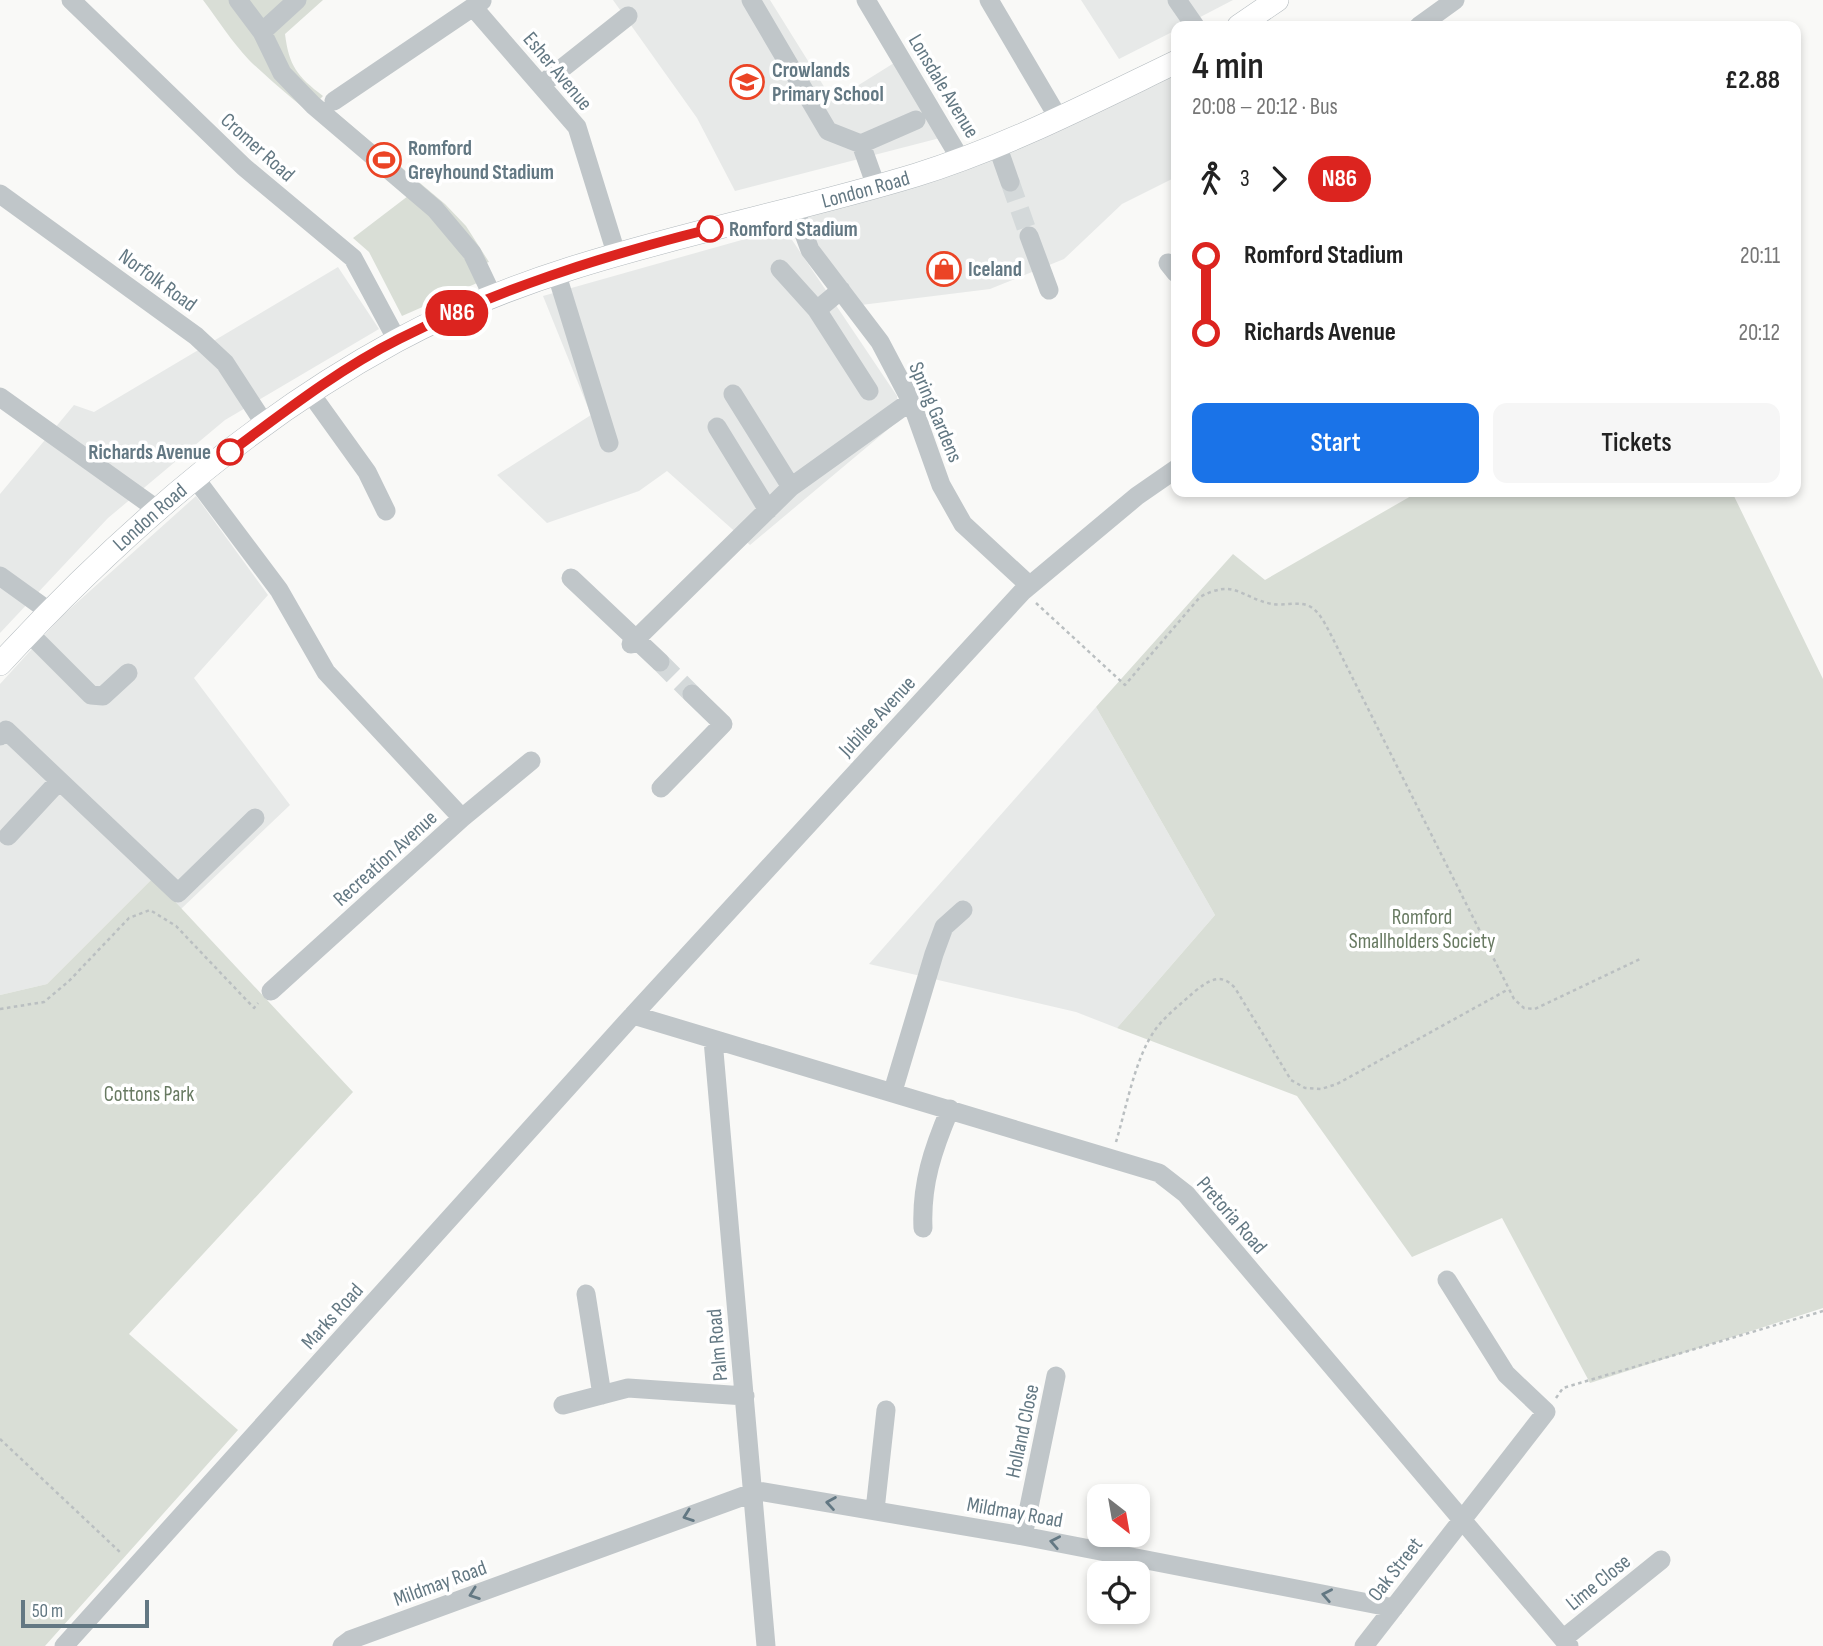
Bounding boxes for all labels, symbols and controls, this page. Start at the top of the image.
street label: Esher Avenue [518,27,598,115]
street label: Lonsdale Avenue [903,30,984,143]
text: 4 min [1192,44,1264,89]
place label: Crowlands Primary School [772,58,884,107]
school or university icon: Crowlands Primary School [728,63,766,101]
text: £2.88 [1725,65,1780,96]
text: 20:08 – 20:12 · Bus [1192,93,1338,121]
street label: Cromer Road [216,108,300,187]
place label: Romford Greyhound Stadium [408,136,554,185]
sports icon: Romford Greyhound Stadium [365,141,403,179]
icon: walk [1192,160,1230,198]
icon: forward [1260,160,1298,198]
text: N86 [1322,164,1357,193]
text: 3 [1240,165,1250,193]
street label: London Road [819,166,913,214]
marker: Romford Stadium [697,216,723,242]
place label: Romford Stadium [729,217,858,242]
text: Romford Stadium [1244,240,1403,271]
text: 20:11 [1740,242,1780,270]
street label: Norfolk Road [114,244,202,317]
shop icon: Iceland [925,250,963,288]
place label: Iceland [968,257,1022,282]
line badge: N86 [417,290,497,336]
text: N86 [439,298,475,327]
text: Richards Avenue [1244,317,1396,348]
text: 20:12 [1738,319,1780,347]
street label: Spring Gardens [903,358,968,466]
button: Start [1192,403,1479,483]
button: Tickets [1493,403,1780,483]
marker: Richards Avenue [217,439,243,465]
place label: Richards Avenue [88,440,211,465]
street label: London Road [108,478,192,556]
street label: Jubilee Avenue [833,671,921,763]
street label: Recreation Avenue [328,805,442,912]
park label: Romford Smallholders Society [1349,905,1495,954]
park label: Cottons Park [104,1082,194,1107]
street label: Pretoria Road [1191,1172,1272,1259]
street label: Marks Road [296,1278,368,1354]
street label: Palm Road [702,1308,733,1382]
street label: Holland Close [1000,1382,1045,1480]
north arrow [1087,1484,1150,1547]
map controls [1087,1484,1150,1624]
street label: Mildmay Road [965,1492,1065,1533]
one-way arrow [825,1496,837,1511]
one-way arrow [682,1508,694,1522]
street label: Oak Street [1363,1532,1428,1606]
one-way arrow [1049,1536,1061,1551]
street label: Lime Close [1561,1549,1636,1616]
street label: Mildmay Road [390,1555,490,1612]
button: locate [1087,1561,1150,1624]
one-way arrow [468,1586,480,1600]
one-way arrow [1321,1588,1333,1603]
scale bar [21,1597,149,1629]
text: 50 m [32,1600,63,1623]

